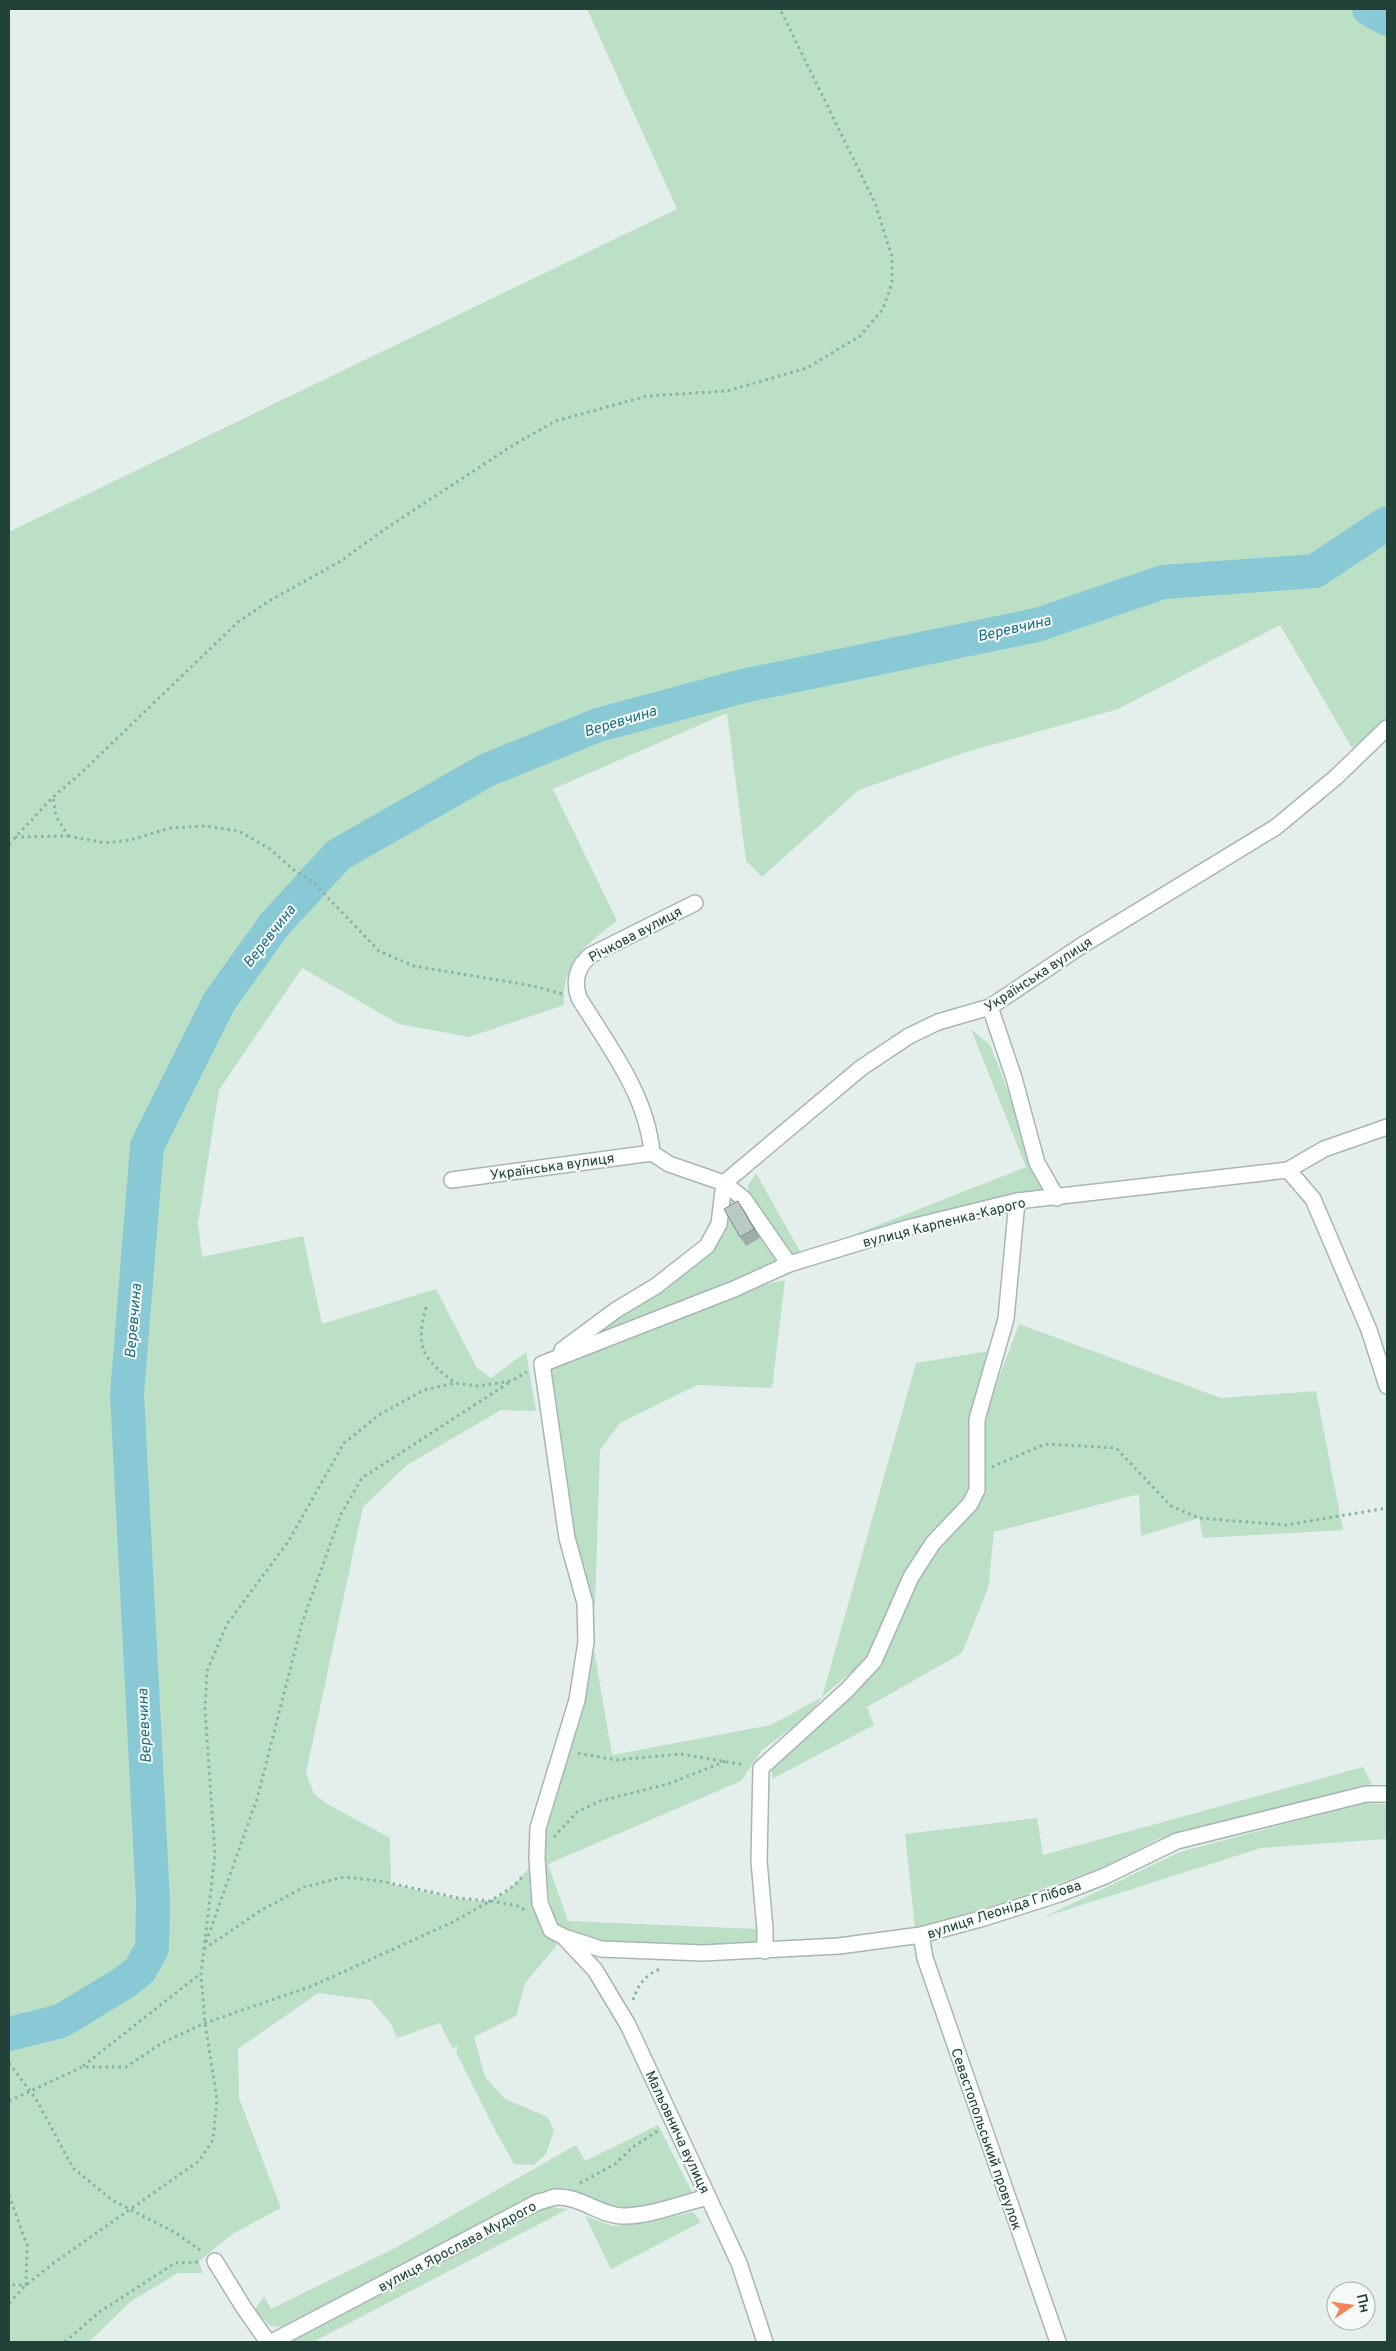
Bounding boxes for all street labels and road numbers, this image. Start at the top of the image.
street label: Річкова вулиця [586,904,685,967]
street label: Українська вулиця [982,934,1096,1016]
street label: Українська вулиця [489,1150,615,1185]
street label: вулиця Карпенка-Карого [861,1195,1028,1252]
street label: вулиця Леоніда Глібова [925,1877,1084,1943]
street label: Севастопольський провулок [946,2046,1025,2233]
street label: Мальовнича вулиця [641,2068,713,2197]
street label: вулиця Ярослава Мудрого [376,2198,540,2296]

